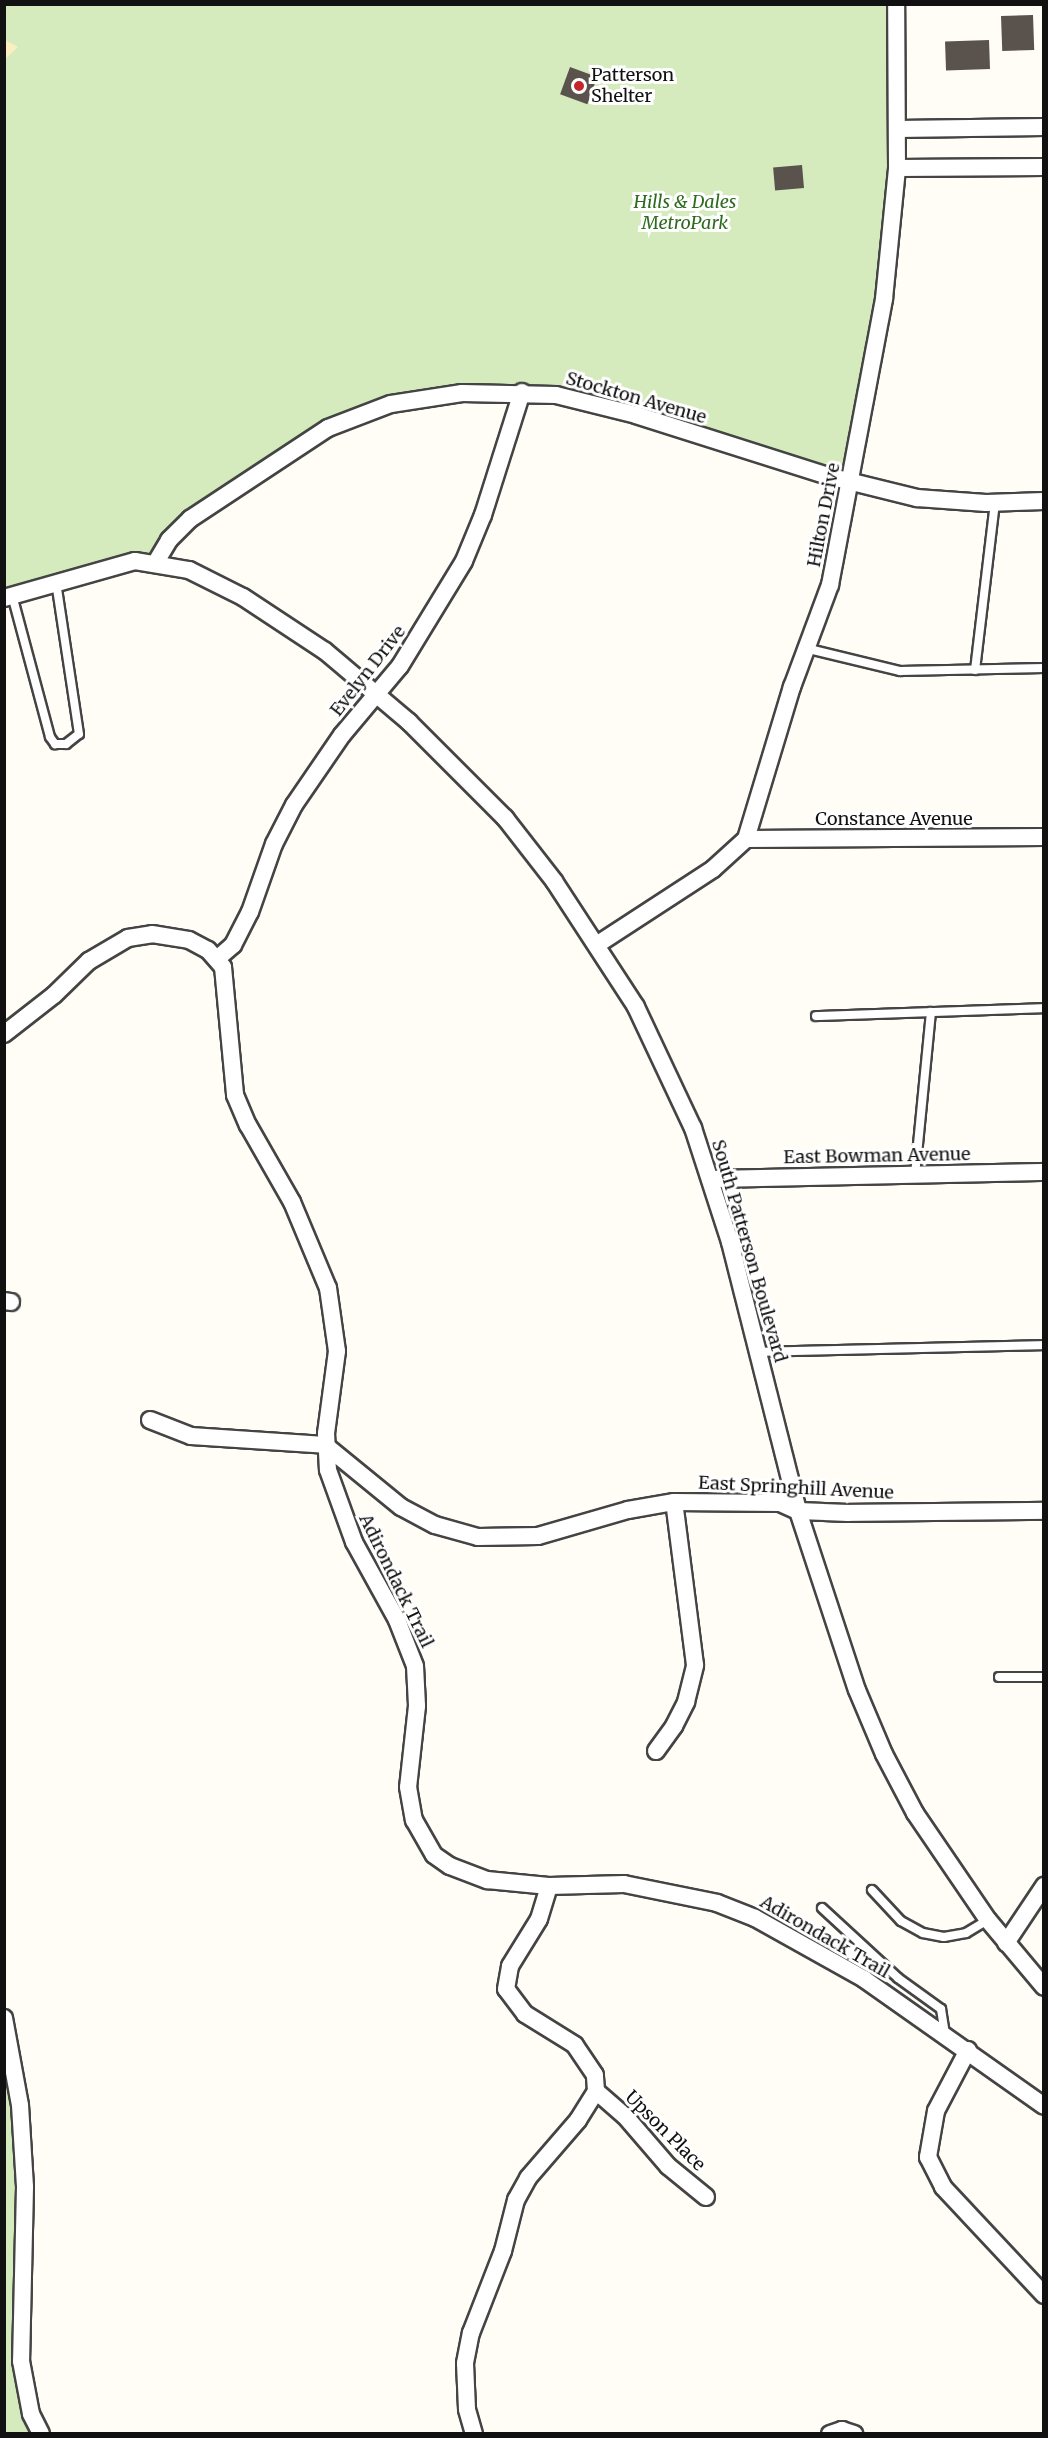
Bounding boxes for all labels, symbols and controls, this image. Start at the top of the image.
place label: Patterson Shelter [591,65,674,107]
marker: Patterson Shelter [572,79,586,93]
park label: Hills & Dales MetroPark [634,192,736,234]
street label: Stockton Avenue [563,368,709,428]
street label: Hilton Drive [803,461,845,569]
street label: Evelyn Drive [326,621,410,721]
street label: Constance Avenue [815,808,973,830]
street label: South Patterson Boulevard [707,1137,791,1365]
street label: East Bowman Avenue [783,1144,971,1168]
street label: East Springhill Avenue [698,1472,894,1504]
street label: Adirondack Trail [354,1511,438,1651]
street label: Adirondack Trail [756,1891,894,1983]
street label: Upson Place [620,2086,710,2176]

